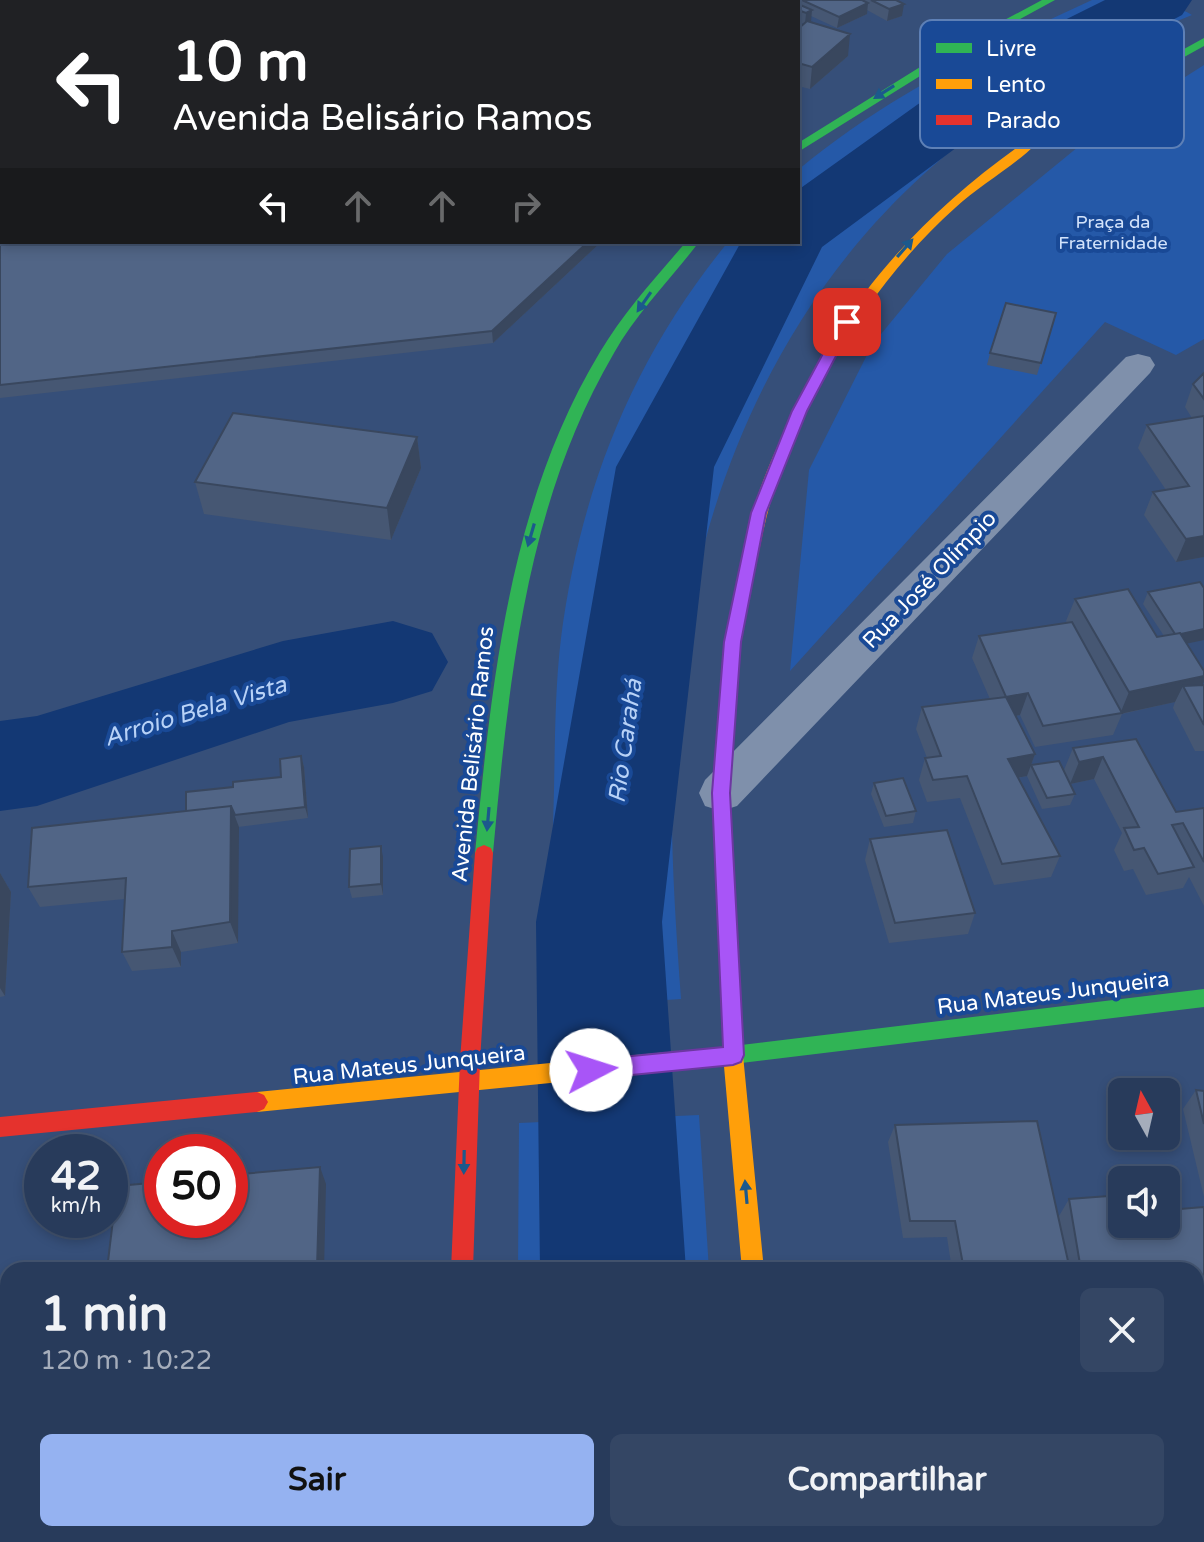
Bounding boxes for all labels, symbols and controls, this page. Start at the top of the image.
legend [920,20,1184,148]
text: 10 m [172,29,308,96]
icon: left [40,32,144,136]
text: Livre [986,36,1036,62]
text: Lento [986,72,1046,98]
one-way arrow [873,85,895,99]
text: Avenida Belisário Ramos [172,97,593,140]
text: Parado [986,108,1061,134]
icon: left [252,184,296,228]
icon: ahead [336,184,380,228]
icon: ahead [420,184,464,228]
icon: right [504,184,548,228]
park label: Praça da Fraternidade [1058,211,1168,254]
one-way arrow [896,239,913,259]
pin [813,288,881,356]
one-way arrow [637,292,652,313]
icon: arrive [825,300,869,344]
street label: Rua José Olímpio [857,506,1002,654]
one-way arrow [524,523,537,547]
street label: Avenida Belisário Ramos [447,625,499,883]
water label: Arroio Bela Vista [100,670,290,753]
water label: Rio Carahá [602,677,649,805]
one-way arrow [481,807,494,832]
street label: Rua Mateus Junqueira [935,966,1171,1020]
position arrow [549,1028,633,1112]
street label: Rua Mateus Junqueira [291,1040,527,1090]
north arrow [1108,1078,1180,1150]
map controls [1108,1078,1180,1238]
speed limit sign: 50 [144,1134,248,1238]
one-way arrow [458,1150,471,1175]
text: 42 [51,1152,101,1200]
button: sound [1108,1166,1180,1238]
one-way arrow [739,1179,752,1204]
text: km/h [51,1194,101,1218]
text: 1 min [40,1286,168,1344]
button: close [1080,1288,1164,1372]
text: 120 m · 10:22 [40,1345,212,1376]
button: Sair [40,1434,594,1526]
button: Compartilhar [610,1434,1164,1526]

